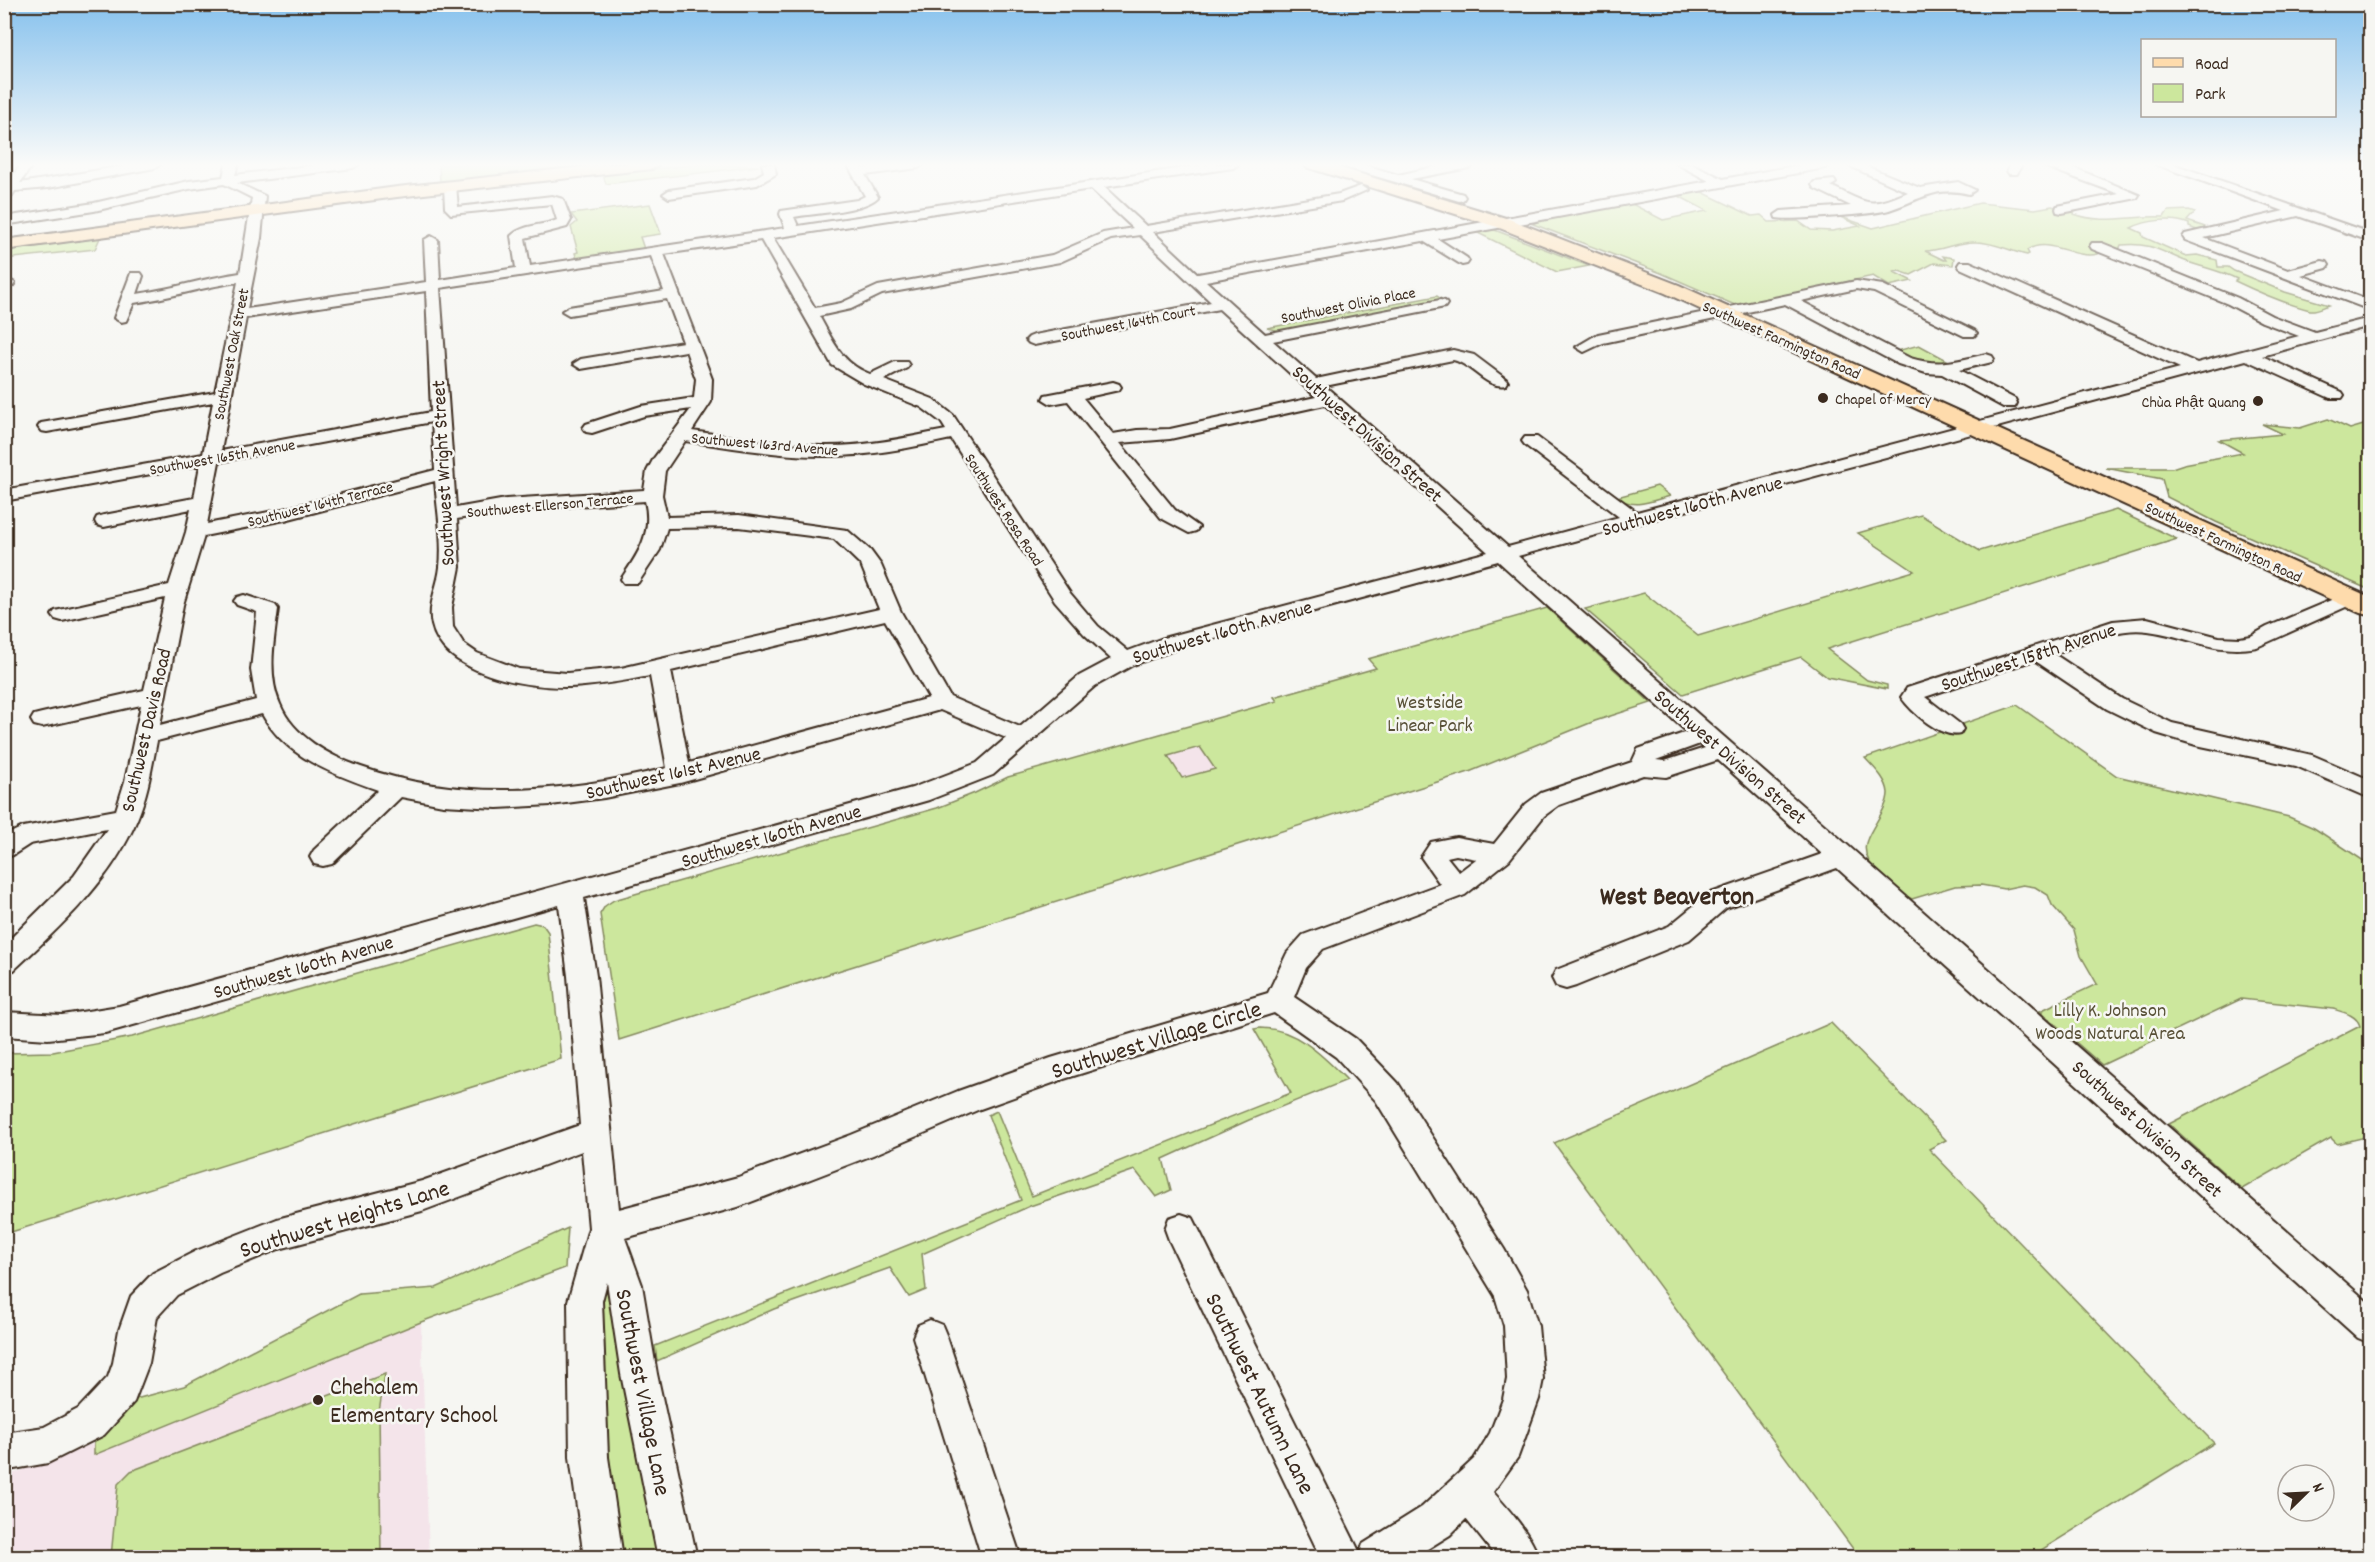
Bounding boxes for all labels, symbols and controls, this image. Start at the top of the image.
legend [2141,39,2336,117]
text: Road [2195,53,2229,78]
text: Park [2195,83,2226,108]
street label: Southwest Olivia Place [1279,282,1418,331]
street label: Southwest Oak Street [208,287,257,422]
street label: Southwest Farmington Road [1698,296,1864,387]
street label: Southwest 164th Court [1059,300,1198,349]
street label: Southwest Division Street [1284,360,1448,511]
street label: Southwest Wright Street [426,379,464,566]
place label: Chapel of Mercy [1835,389,1932,412]
marker: Chapel of Mercy [1816,391,1830,405]
place label: Chùa Phật Quang [2142,392,2246,415]
marker: Chùa Phật Quang [2251,394,2265,408]
street label: Southwest 163rd Avenue [690,428,839,463]
street label: Southwest 165th Avenue [148,434,297,483]
street label: Southwest Rosa Road [958,449,1048,571]
street label: Southwest 160th Avenue [1599,470,1786,545]
street label: Southwest 164th Terrace [245,476,396,535]
street label: Southwest Ellerson Terrace [466,488,634,525]
street label: Southwest Farmington Road [2141,497,2305,590]
street label: Southwest 160th Avenue [1130,595,1316,673]
street label: Southwest 158th Avenue [1938,617,2120,700]
street label: Southwest Davis Road [115,646,180,815]
street label: Southwest Division Street [1647,684,1812,833]
park label: Westside Linear Park [1387,690,1473,741]
street label: Southwest 161st Avenue [584,741,764,809]
street label: Southwest 160th Avenue [679,799,865,877]
district label: West Beaverton [1600,880,1754,917]
street label: Southwest 160th Avenue [211,930,397,1008]
street label: Southwest Village Circle [1048,994,1266,1090]
park label: Lilly K. Johnson Woods Natural Area [2035,998,2185,1049]
street label: Southwest Division Street [2064,1055,2228,1206]
street label: Southwest Heights Lane [236,1173,454,1269]
street label: Southwest Village Lane [604,1286,678,1499]
street label: Southwest Autumn Lane [1195,1288,1322,1501]
place label: Chehalem Elementary School [330,1372,498,1434]
marker: Chehalem Elementary School [311,1393,325,1407]
north arrow [2276,1463,2336,1523]
text: N [2305,1480,2330,1496]

